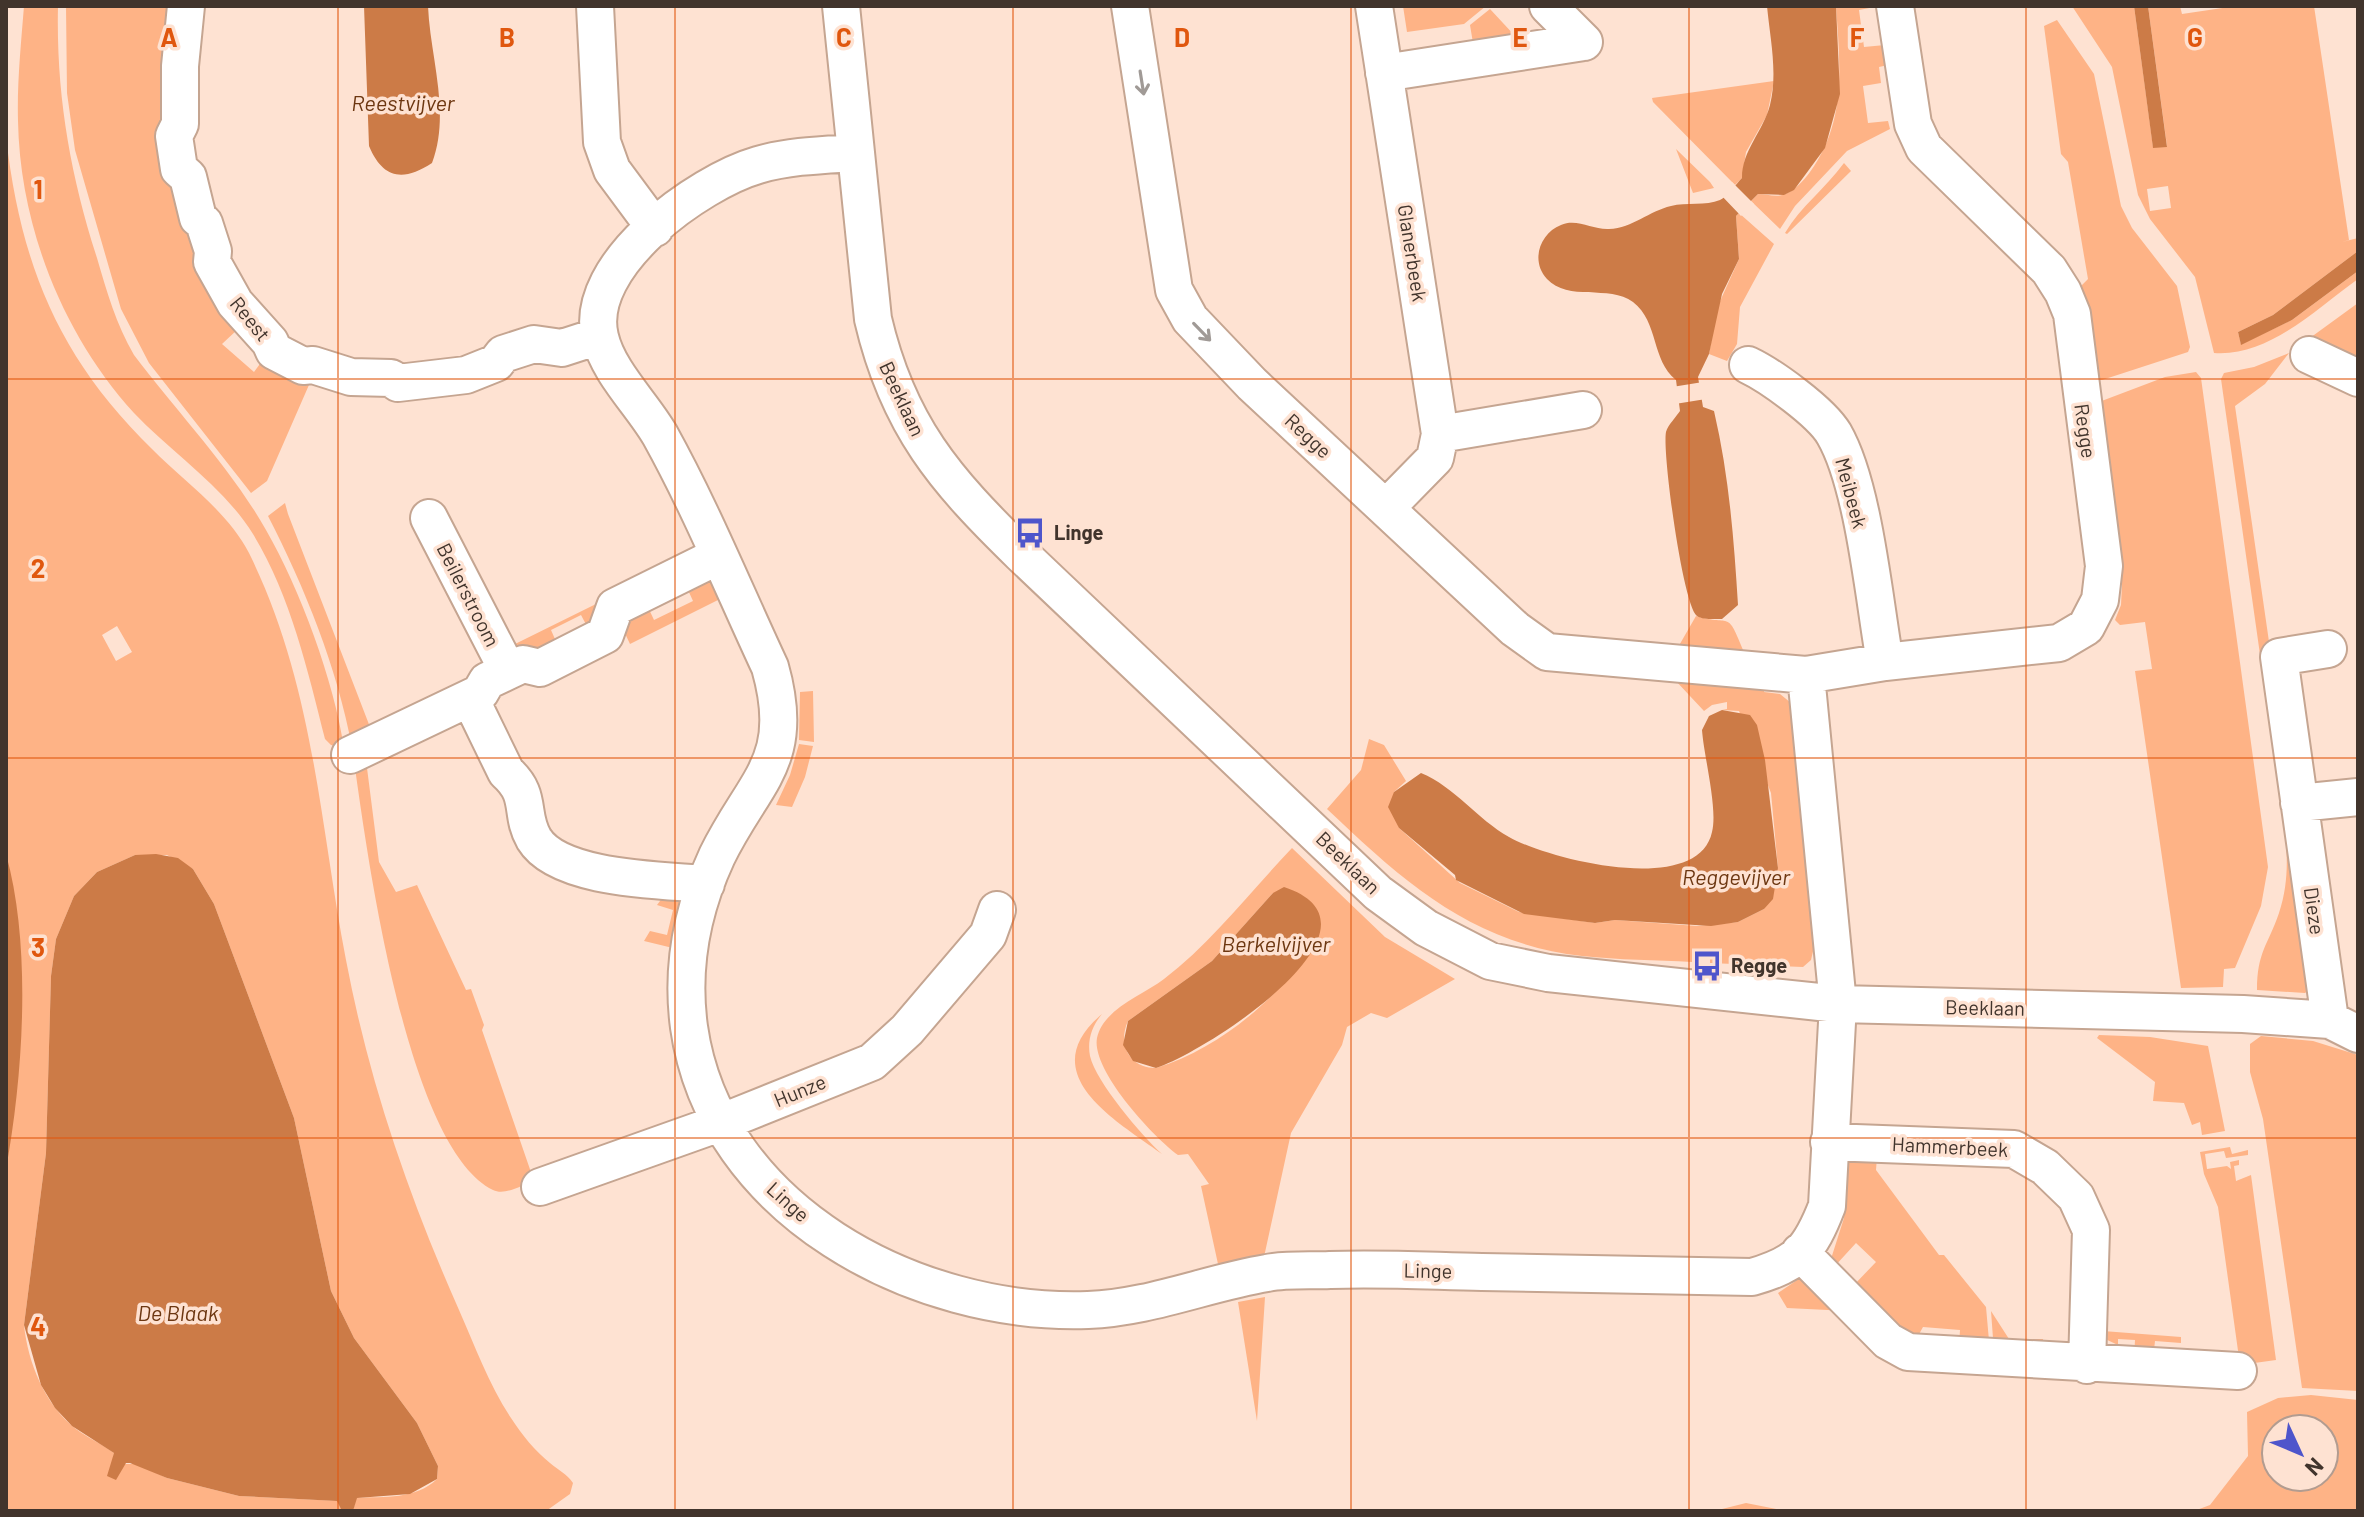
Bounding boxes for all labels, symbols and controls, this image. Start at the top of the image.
text: A [160,21,178,52]
text: B [499,21,515,52]
text: C [836,21,852,52]
text: D [1174,21,1190,52]
text: E [1512,21,1528,52]
text: F [1850,21,1865,52]
text: G [2187,21,2203,52]
one-way arrow [1135,70,1150,95]
water label: Reestvijver [351,89,456,115]
text: 1 [33,173,43,204]
street label: Glanerbeek [1393,203,1432,303]
street label: Reest [226,291,276,345]
one-way arrow [1192,321,1211,341]
street label: Beeklaan [875,357,931,440]
street label: Regge [2070,402,2102,460]
street label: Regge [1280,408,1337,463]
street label: Meibeek [1831,455,1873,531]
bus stop icon: Linge [1013,516,1047,550]
place label: Linge [1054,520,1104,544]
street label: Beilerstroom [433,539,505,650]
text: 2 [31,552,45,583]
street label: Beeklaan [1312,826,1386,899]
water label: Reggevijver [1682,863,1791,889]
street label: Dieze [2300,886,2330,936]
water label: Berkelvijver [1222,930,1332,956]
text: 3 [31,931,45,962]
bus stop icon: Regge [1690,949,1724,983]
place label: Regge [1731,953,1787,977]
street label: Beeklaan [1945,994,2025,1020]
street label: Hunze [770,1069,829,1111]
street label: Hammerbeek [1891,1131,2009,1161]
street label: Linge [763,1176,815,1226]
street label: Linge [1404,1258,1453,1282]
water label: De Blaak [137,1299,219,1325]
text: 4 [30,1310,46,1341]
north arrow [2260,1413,2340,1493]
text: N [2301,1453,2330,1482]

